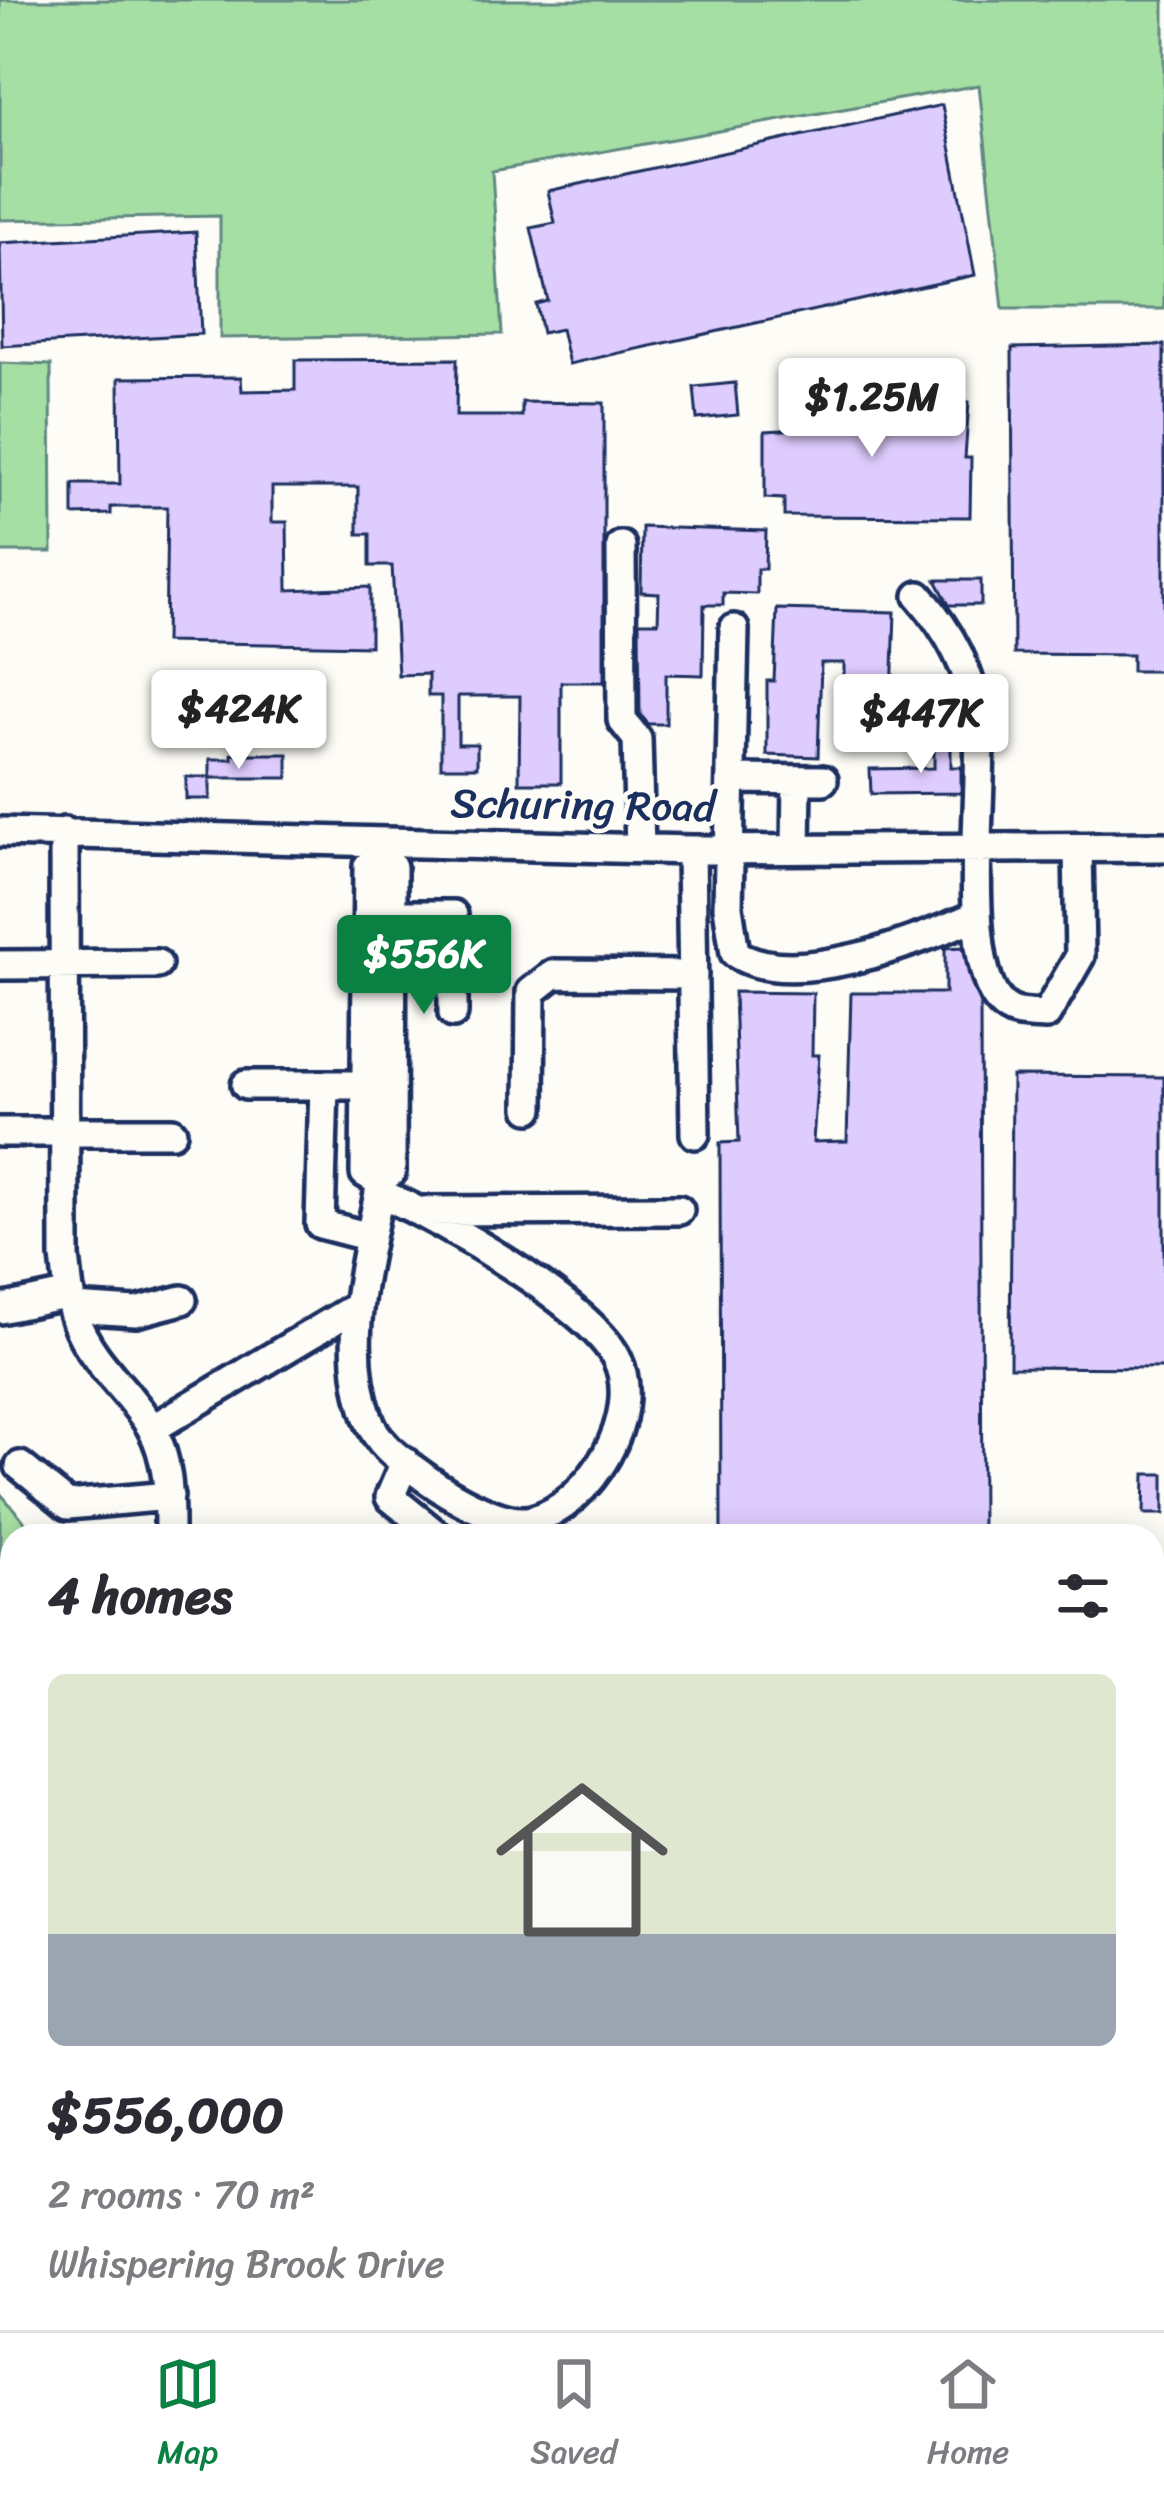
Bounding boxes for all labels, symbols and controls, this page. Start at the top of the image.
pin: $1.25M [774,358,970,460]
text: $1.25M [806,362,938,431]
pin: $424K [155,670,323,772]
text: $424K [178,674,300,743]
pin: $447K [837,674,1005,776]
text: $447K [861,678,981,747]
street label: Schuring Road [450,766,719,844]
pin: $556K [340,915,508,1017]
text: $556K [364,919,484,988]
text: 4 homes [48,1551,232,1641]
icon: filters [1050,1563,1116,1629]
icon: home [474,1752,690,1968]
text: $556,000 [48,2070,284,2160]
text: 2 rooms · 70 m² [48,2160,315,2229]
text: Whispering Brook Drive [48,2229,445,2298]
tab: Map [155,2351,221,2481]
tab: Saved [530,2351,617,2481]
tab: Home [927,2351,1009,2481]

